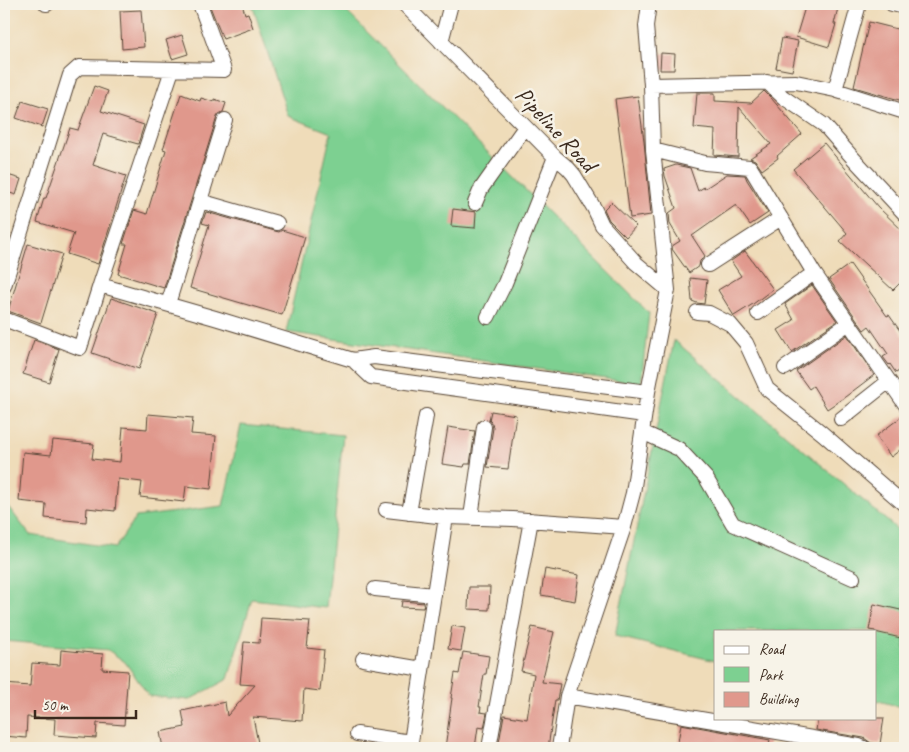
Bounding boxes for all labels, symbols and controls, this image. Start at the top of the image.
street label: Pipeline Road [509,80,606,181]
legend [714,630,876,720]
text: Road [759,640,786,659]
text: Park [759,666,784,685]
scale bar [35,687,136,719]
text: Building [759,690,799,709]
text: 50 m [42,696,69,715]

